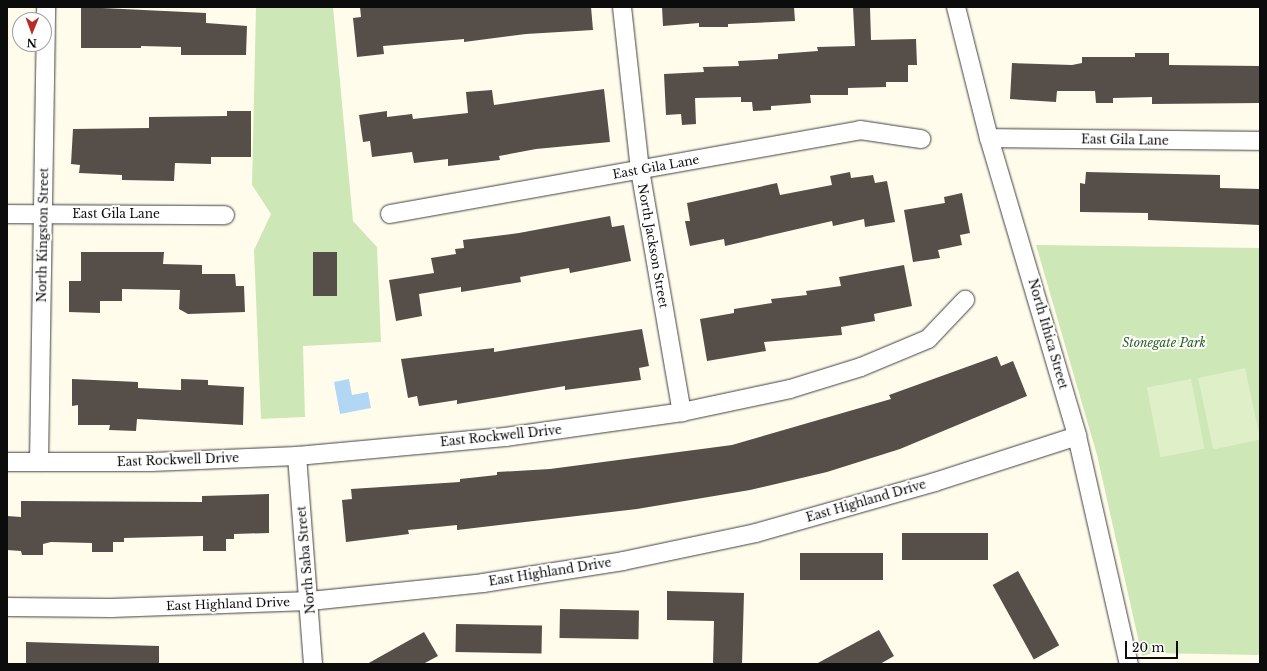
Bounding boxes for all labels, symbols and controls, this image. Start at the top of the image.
north arrow [12,12,52,52]
text: N [27,36,37,50]
street label: East Gila Lane [1081,132,1169,148]
street label: East Gila Lane [612,152,700,182]
street label: North Kingston Street [35,167,51,303]
street label: North Jackson Street [635,183,671,309]
street label: East Gila Lane [72,207,160,221]
street label: North Ithica Street [1025,277,1071,391]
park label: Stonegate Park [1122,336,1206,350]
street label: East Rockwell Drive [439,422,563,450]
street label: East Rockwell Drive [117,451,239,469]
street label: East Highland Drive [804,477,928,525]
street label: North Saba Street [294,505,318,615]
street label: East Highland Drive [488,555,612,589]
street label: East Highland Drive [166,595,290,613]
scale bar [1127,633,1180,659]
text: 20 m [1132,640,1164,655]

